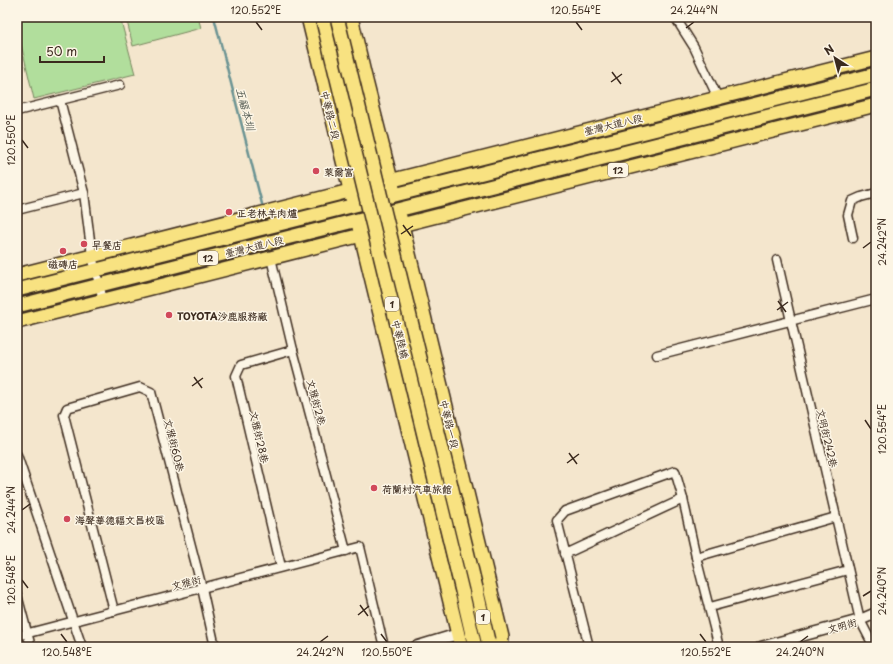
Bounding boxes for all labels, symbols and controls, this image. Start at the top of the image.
text: 120.552°E [231,2,281,17]
text: 120.554°E [551,2,601,17]
text: 24.244°N [670,2,718,17]
scale bar [40,38,104,64]
north arrow [815,38,855,78]
text: N [820,40,838,59]
text: 50 m [46,42,77,60]
water label: 五福本圳 [232,86,260,133]
street label: 中華路二段 [318,89,344,141]
street label: 臺灣大道八段 [582,109,644,139]
text: 120.550°E [3,114,18,166]
road number: 12 [608,163,628,177]
place label: 萊爾富 [324,164,354,179]
marker: 萊爾富 [311,166,321,176]
place label: 正老林羊肉爐 [237,205,298,220]
marker: 正老林羊肉爐 [224,207,234,217]
text: 24.242°N [874,218,889,266]
street label: 臺灣大道八段 [223,231,285,261]
place label: 早餐店 [92,237,122,252]
marker: 早餐店 [79,239,89,249]
marker: 磁磚店 [58,246,68,256]
road number: 12 [198,251,218,265]
place label: 磁磚店 [48,256,78,271]
road number: 1 [385,297,399,311]
place label: TOYOTA沙鹿服務廠 [177,308,268,323]
marker: TOYOTA沙鹿服務廠 [164,310,174,320]
street label: 中華陸橋 [389,318,413,360]
street label: 文雅街2巷 [304,377,331,428]
street label: 中華路一段 [437,398,463,450]
text: 120.554°E [874,404,889,454]
street label: 文明街242巷 [814,407,842,470]
street label: 文雅街28巷 [247,409,274,466]
street label: 文雅街60巷 [161,417,189,474]
place label: 荷蘭村汽車旅館 [382,481,452,496]
marker: 荷蘭村汽車旅館 [369,483,379,493]
text: 24.244°N [3,486,18,534]
place label: 海聲華德福文昌校區 [75,512,165,527]
marker: 海聲華德福文昌校區 [62,514,72,524]
text: 120.548°E [3,555,18,605]
text: 24.240°N [874,566,889,615]
street label: 文雅街 [170,571,202,593]
road number: 1 [476,610,490,624]
street label: 文明街 [826,614,858,636]
text: 120.548°E [42,644,92,659]
text: 24.242°N [296,644,344,659]
text: 120.550°E [361,644,413,659]
text: 120.552°E [681,644,731,659]
text: 24.240°N [776,644,825,659]

